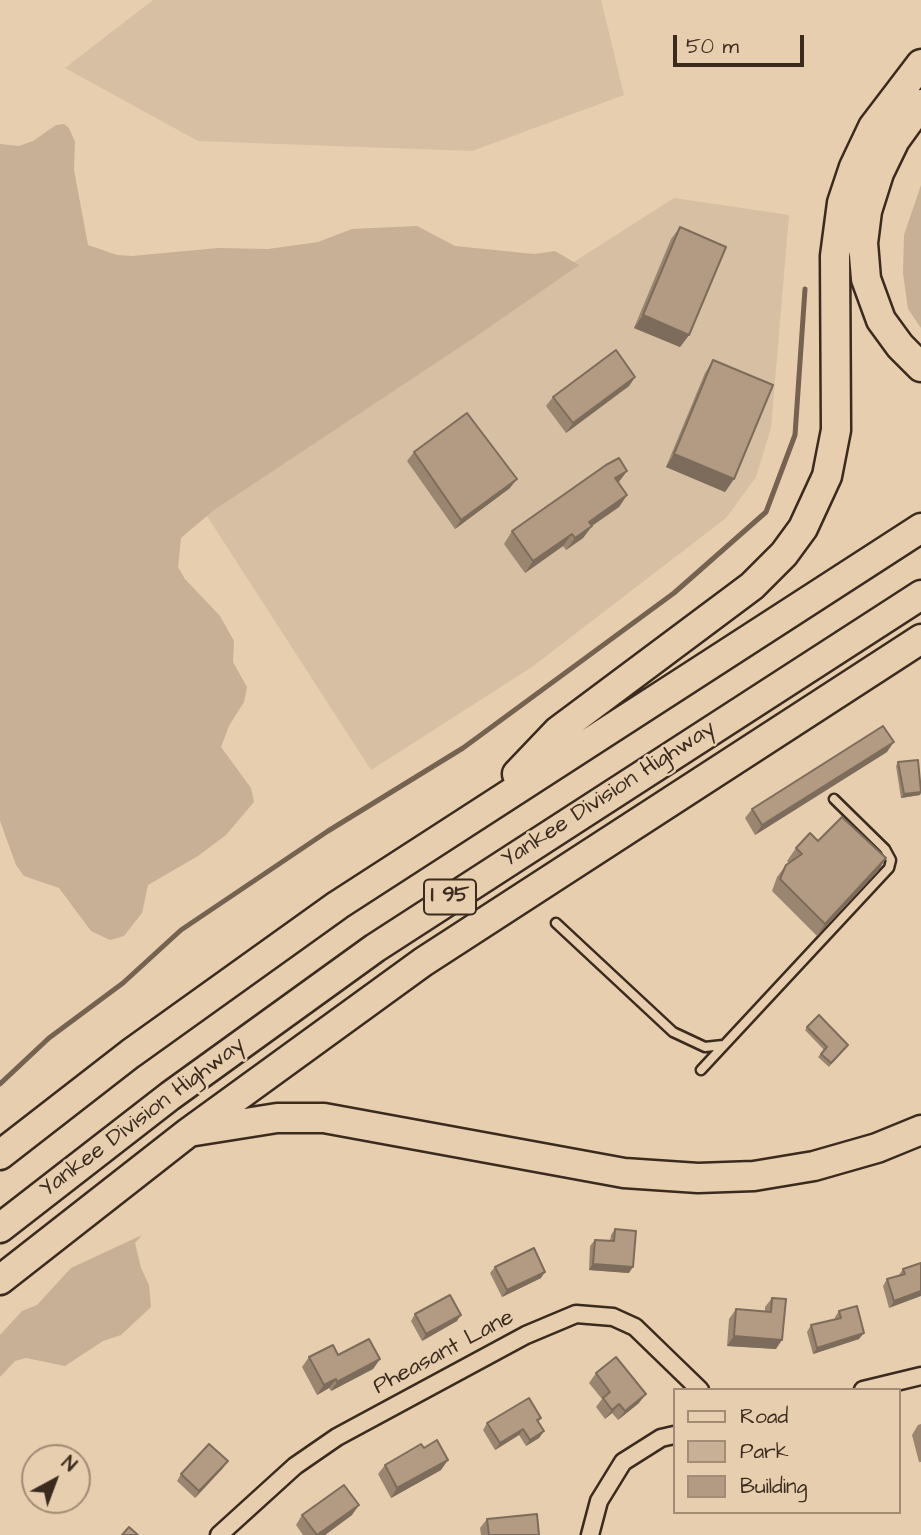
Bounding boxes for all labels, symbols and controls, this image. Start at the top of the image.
scale bar [676,21,807,65]
text: 50 m [686,32,739,61]
street label: Yankee Division Highway [497,715,721,875]
road number: I 95 [424,880,476,914]
street label: Yankee Division Highway [35,1032,251,1204]
street label: Pheasant Lane [369,1304,519,1402]
legend [673,1388,900,1514]
text: Road [740,1402,788,1431]
text: Park [740,1437,789,1466]
north arrow [21,1444,91,1514]
text: N [55,1450,82,1478]
text: Building [740,1472,807,1501]

